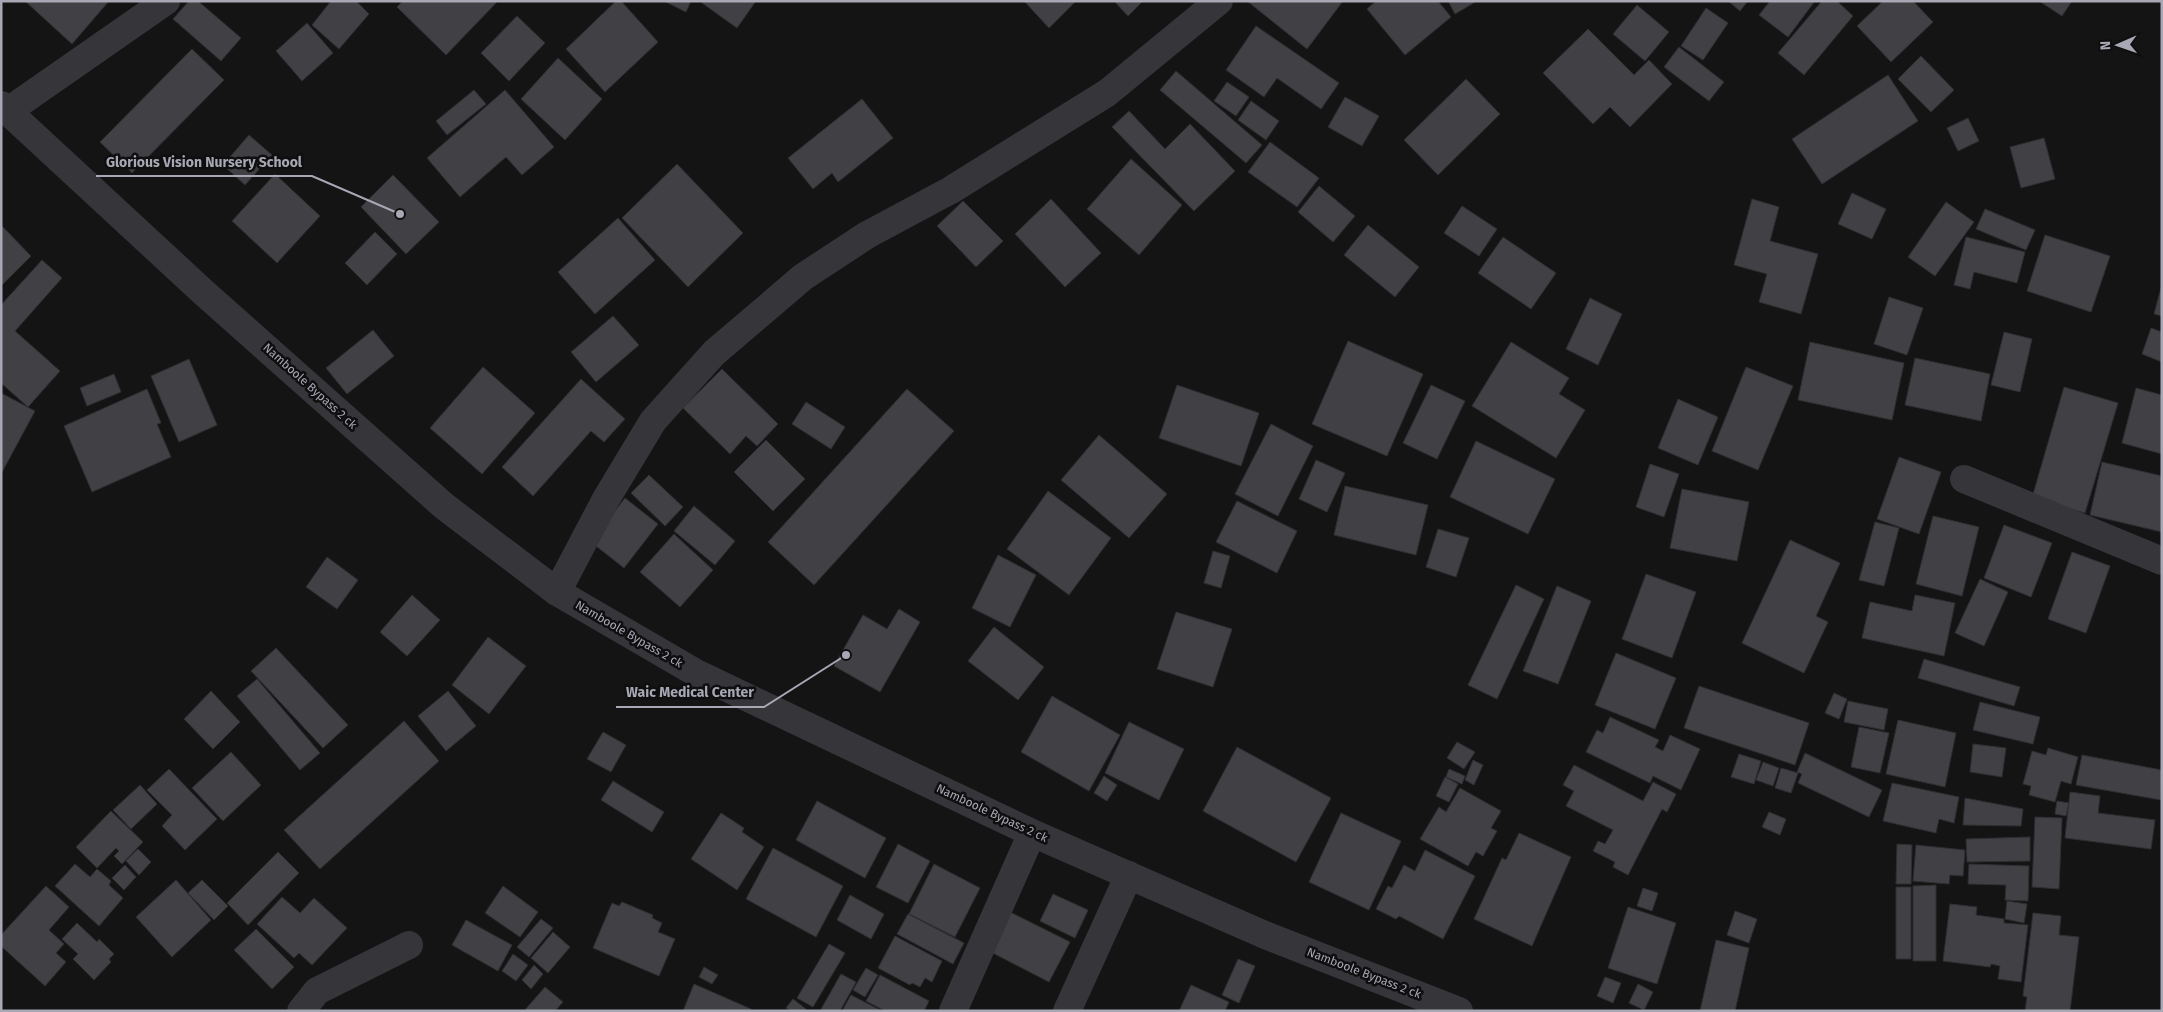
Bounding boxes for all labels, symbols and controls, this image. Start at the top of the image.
north arrow [2093,20,2143,70]
text: N [2097,40,2114,50]
callout: Glorious Vision Nursery School [96,147,312,176]
text: Glorious Vision Nursery School [106,154,303,171]
street label: Namboole Bypass 2 ck [260,340,360,432]
street label: Namboole Bypass 2 ck [573,598,686,671]
callout: Waic Medical Center [616,678,764,707]
text: Waic Medical Center [626,684,754,701]
street label: Namboole Bypass 2 ck [934,781,1051,845]
street label: Namboole Bypass 2 ck [1305,945,1424,1002]

